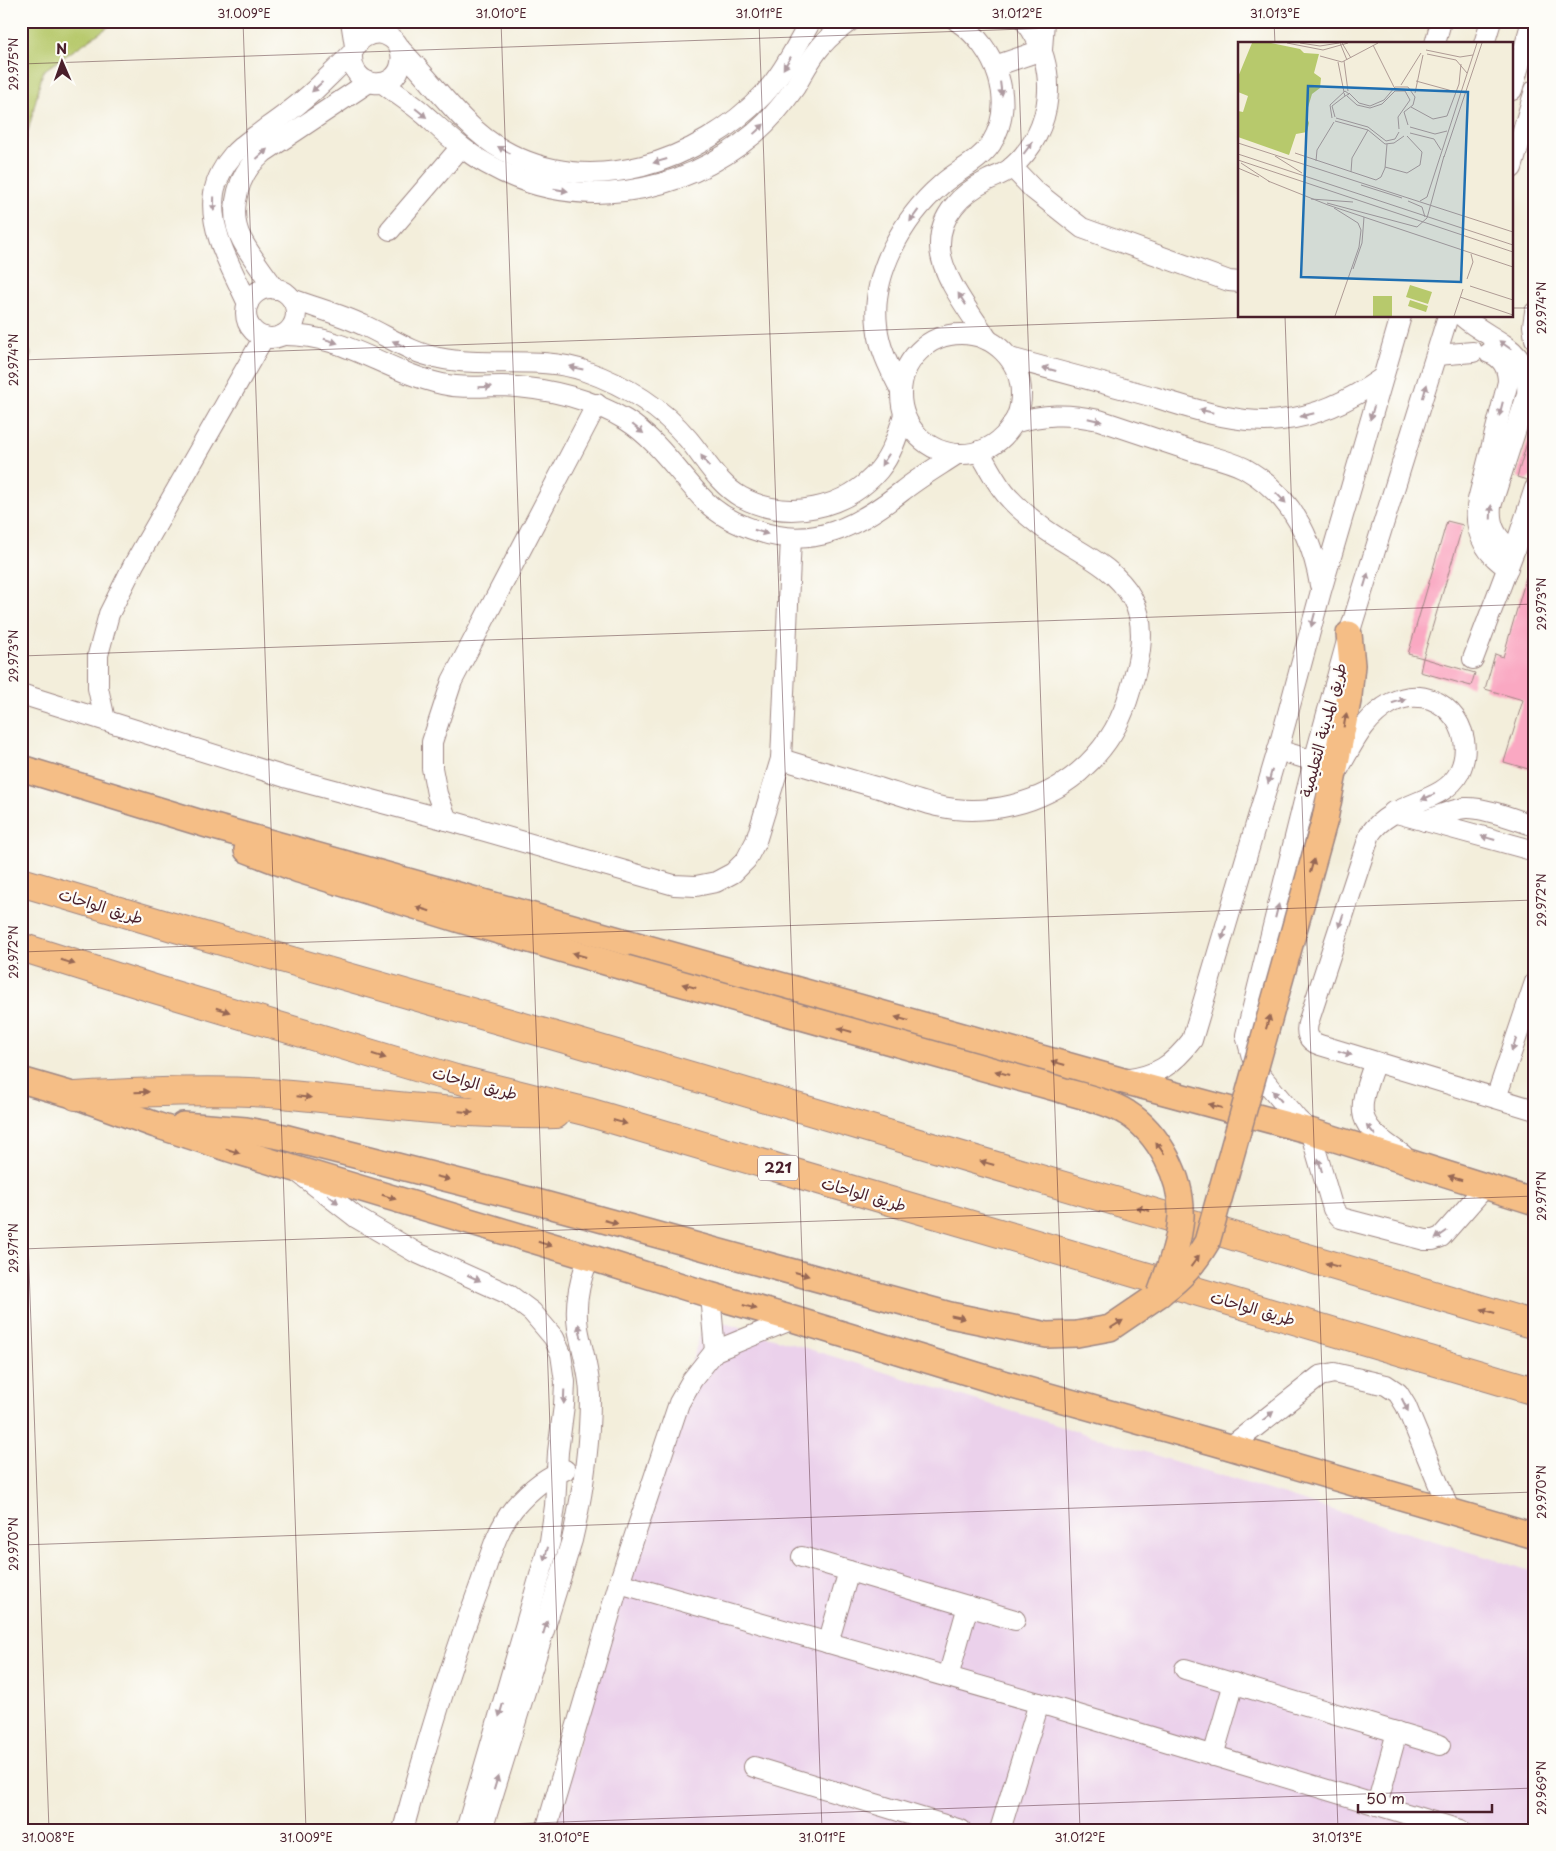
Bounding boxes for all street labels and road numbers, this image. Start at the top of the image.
street label: طريق المدينة التعليمية [1293,660,1352,800]
street label: طريق الواحات [56,881,147,929]
street label: طريق الواحات [430,1059,521,1105]
road number: 221 [758,1156,798,1180]
street label: طريق الواحات [819,1169,910,1217]
street label: طريق الواحات [1208,1283,1299,1331]

